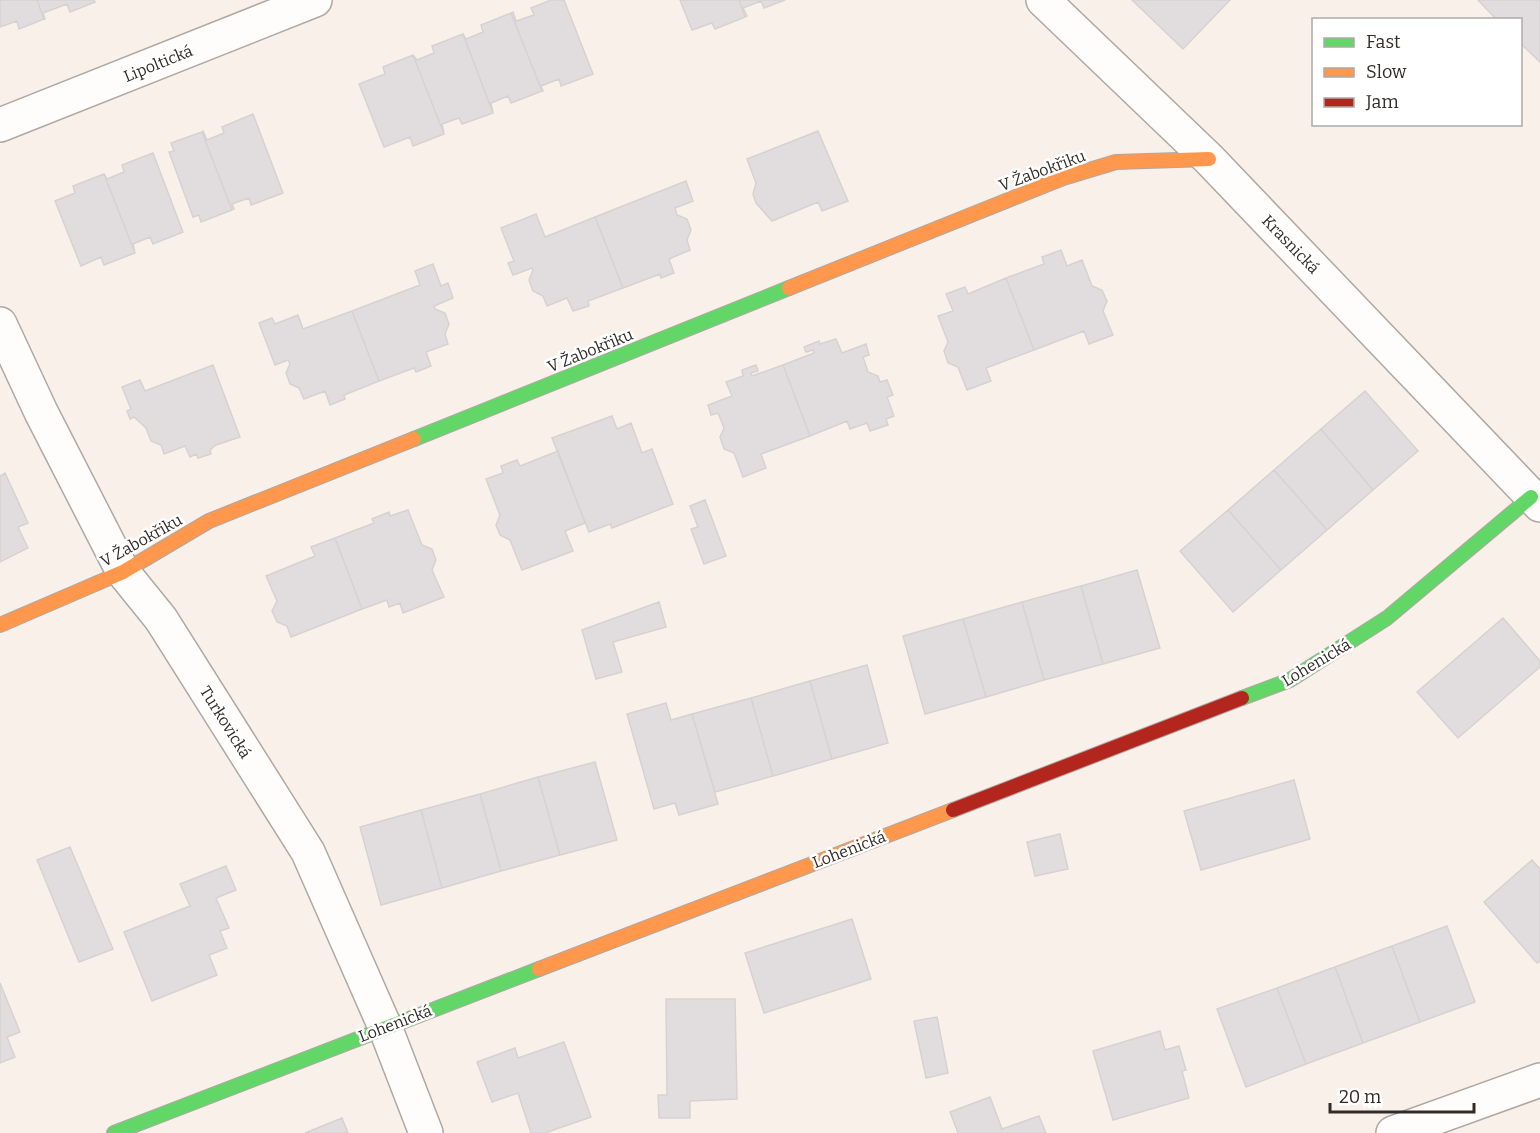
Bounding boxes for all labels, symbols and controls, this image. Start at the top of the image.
legend [1312,18,1522,126]
text: Fast [1366,31,1401,53]
street label: Lipoltická [121,41,196,86]
text: Slow [1366,61,1407,83]
text: Jam [1365,91,1399,113]
street label: V Žabokřiku [996,146,1088,195]
street label: Krasnická [1258,211,1323,278]
street label: V Žabokřiku [545,325,636,376]
street label: V Žabokřiku [97,510,186,571]
street label: Lohenická [1278,634,1354,690]
street label: Turkovická [196,683,255,762]
street label: Lohenická [810,827,889,872]
street label: Lohenická [356,1001,435,1046]
scale bar [1330,1076,1474,1114]
text: 20 m [1339,1086,1381,1108]

